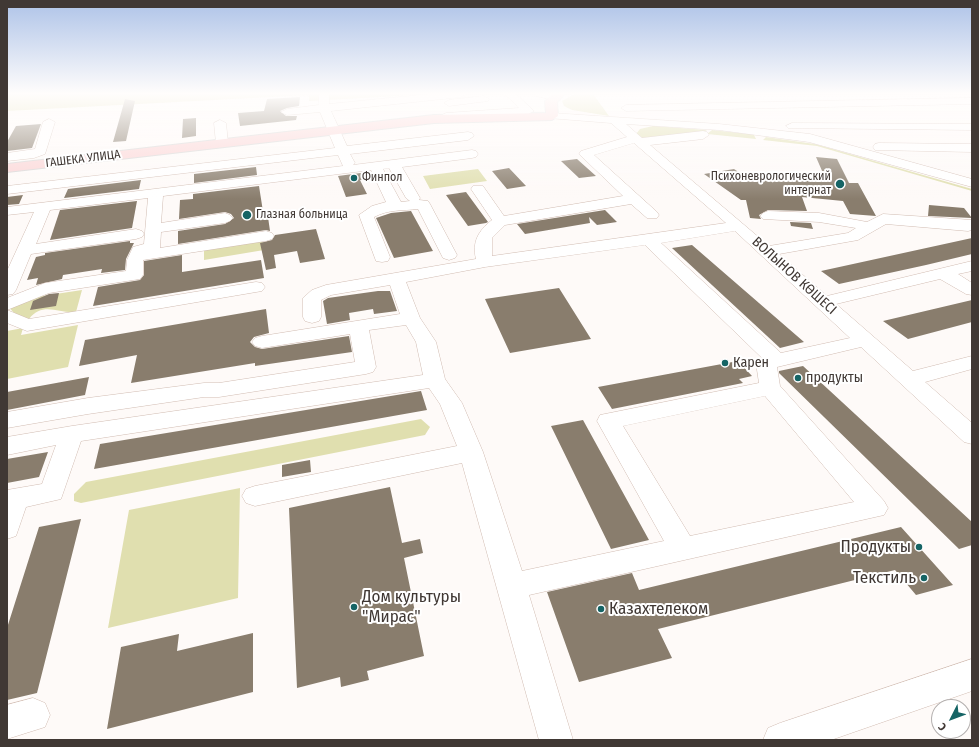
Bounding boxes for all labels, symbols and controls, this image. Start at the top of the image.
street label: ГАШЕКА УЛИЦА [45,147,121,171]
place label: Психоневрологический интернат [711,170,831,198]
place label: Финпол [362,171,402,185]
marker: Финпол [349,173,359,183]
marker: Психоневрологический интернат [834,178,846,190]
place label: Глазная больница [256,208,348,222]
marker: Глазная больница [241,209,253,221]
street label: ВОЛЫНОВ КӨШЕСІ [748,234,840,318]
place label: Карен [733,355,769,371]
marker: Карен [720,358,730,368]
place label: продукты [806,370,863,386]
marker: продукты [793,373,803,383]
place label: Продукты [841,537,911,557]
marker: Продукты [914,542,924,552]
place label: Текстиль [853,568,916,588]
marker: Текстиль [919,573,929,583]
place label: Дом культуры "Мирас" [362,587,461,627]
place label: Казахтелеком [609,599,708,619]
marker: Дом культуры "Мирас" [349,602,359,612]
marker: Казахтелеком [596,604,606,614]
north arrow [931,699,971,739]
text: С [936,720,949,733]

